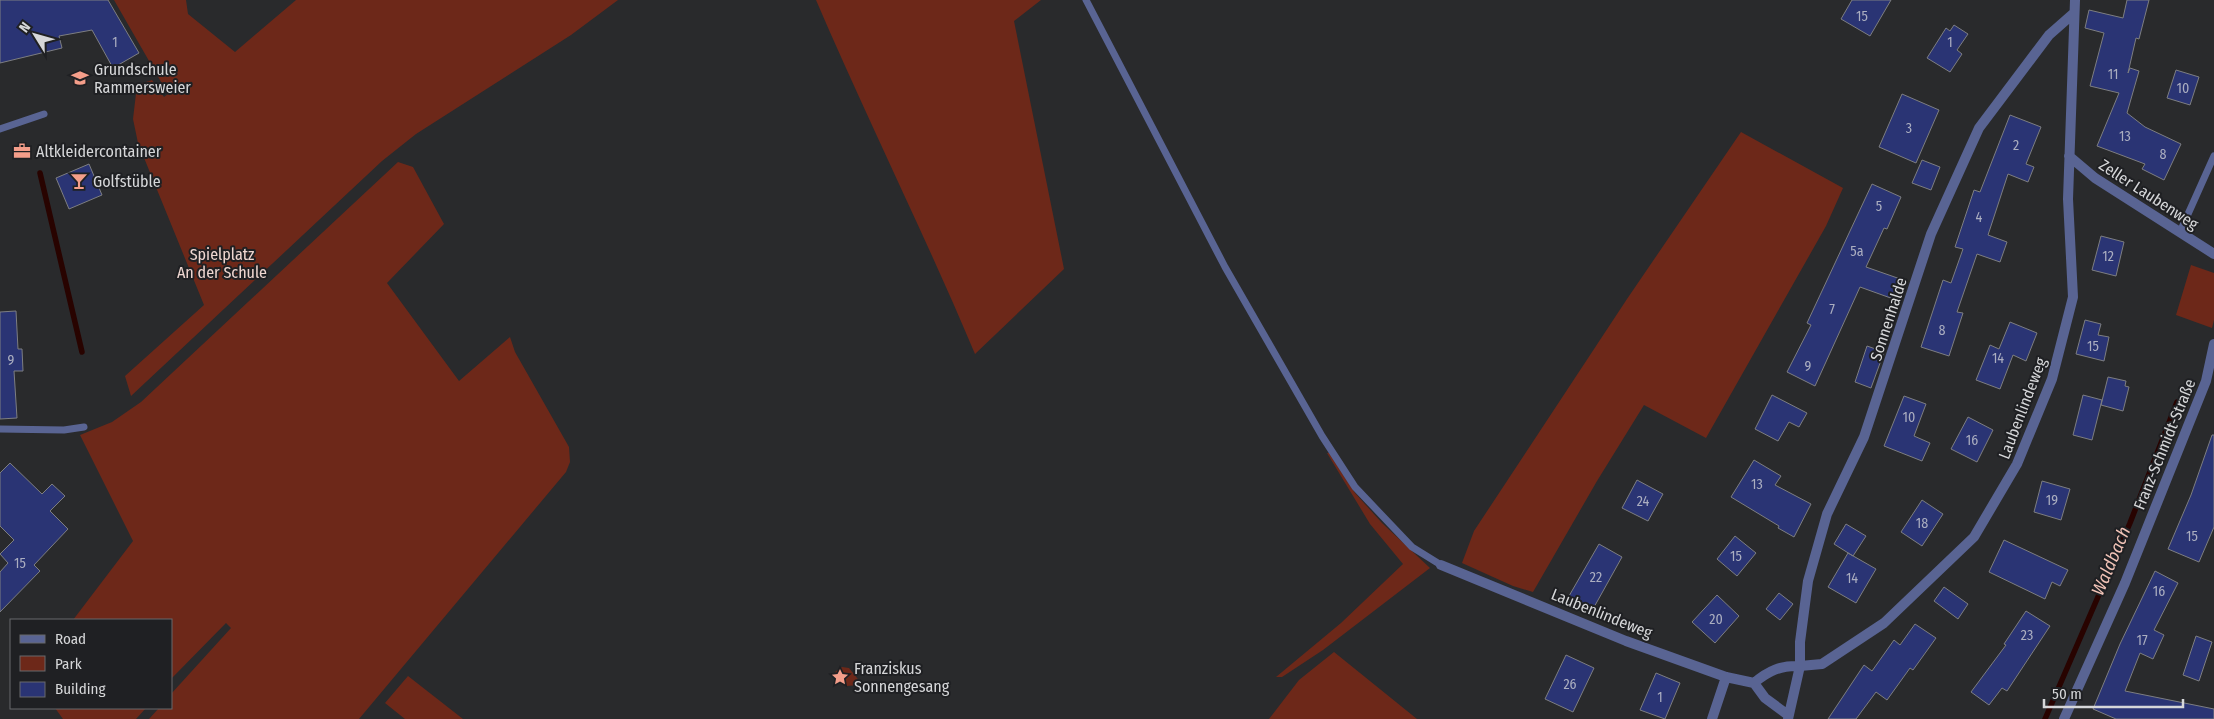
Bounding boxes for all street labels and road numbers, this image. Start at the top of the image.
street label: Zeller Laubenweg [2095,155,2202,234]
street label: Sonnenhalde [1866,275,1911,363]
street label: Laubenlindeweg [1994,354,2051,462]
street label: Franz-Schmidt-Straße [2130,376,2199,512]
street label: Laubenlindeweg [1549,585,1655,643]

